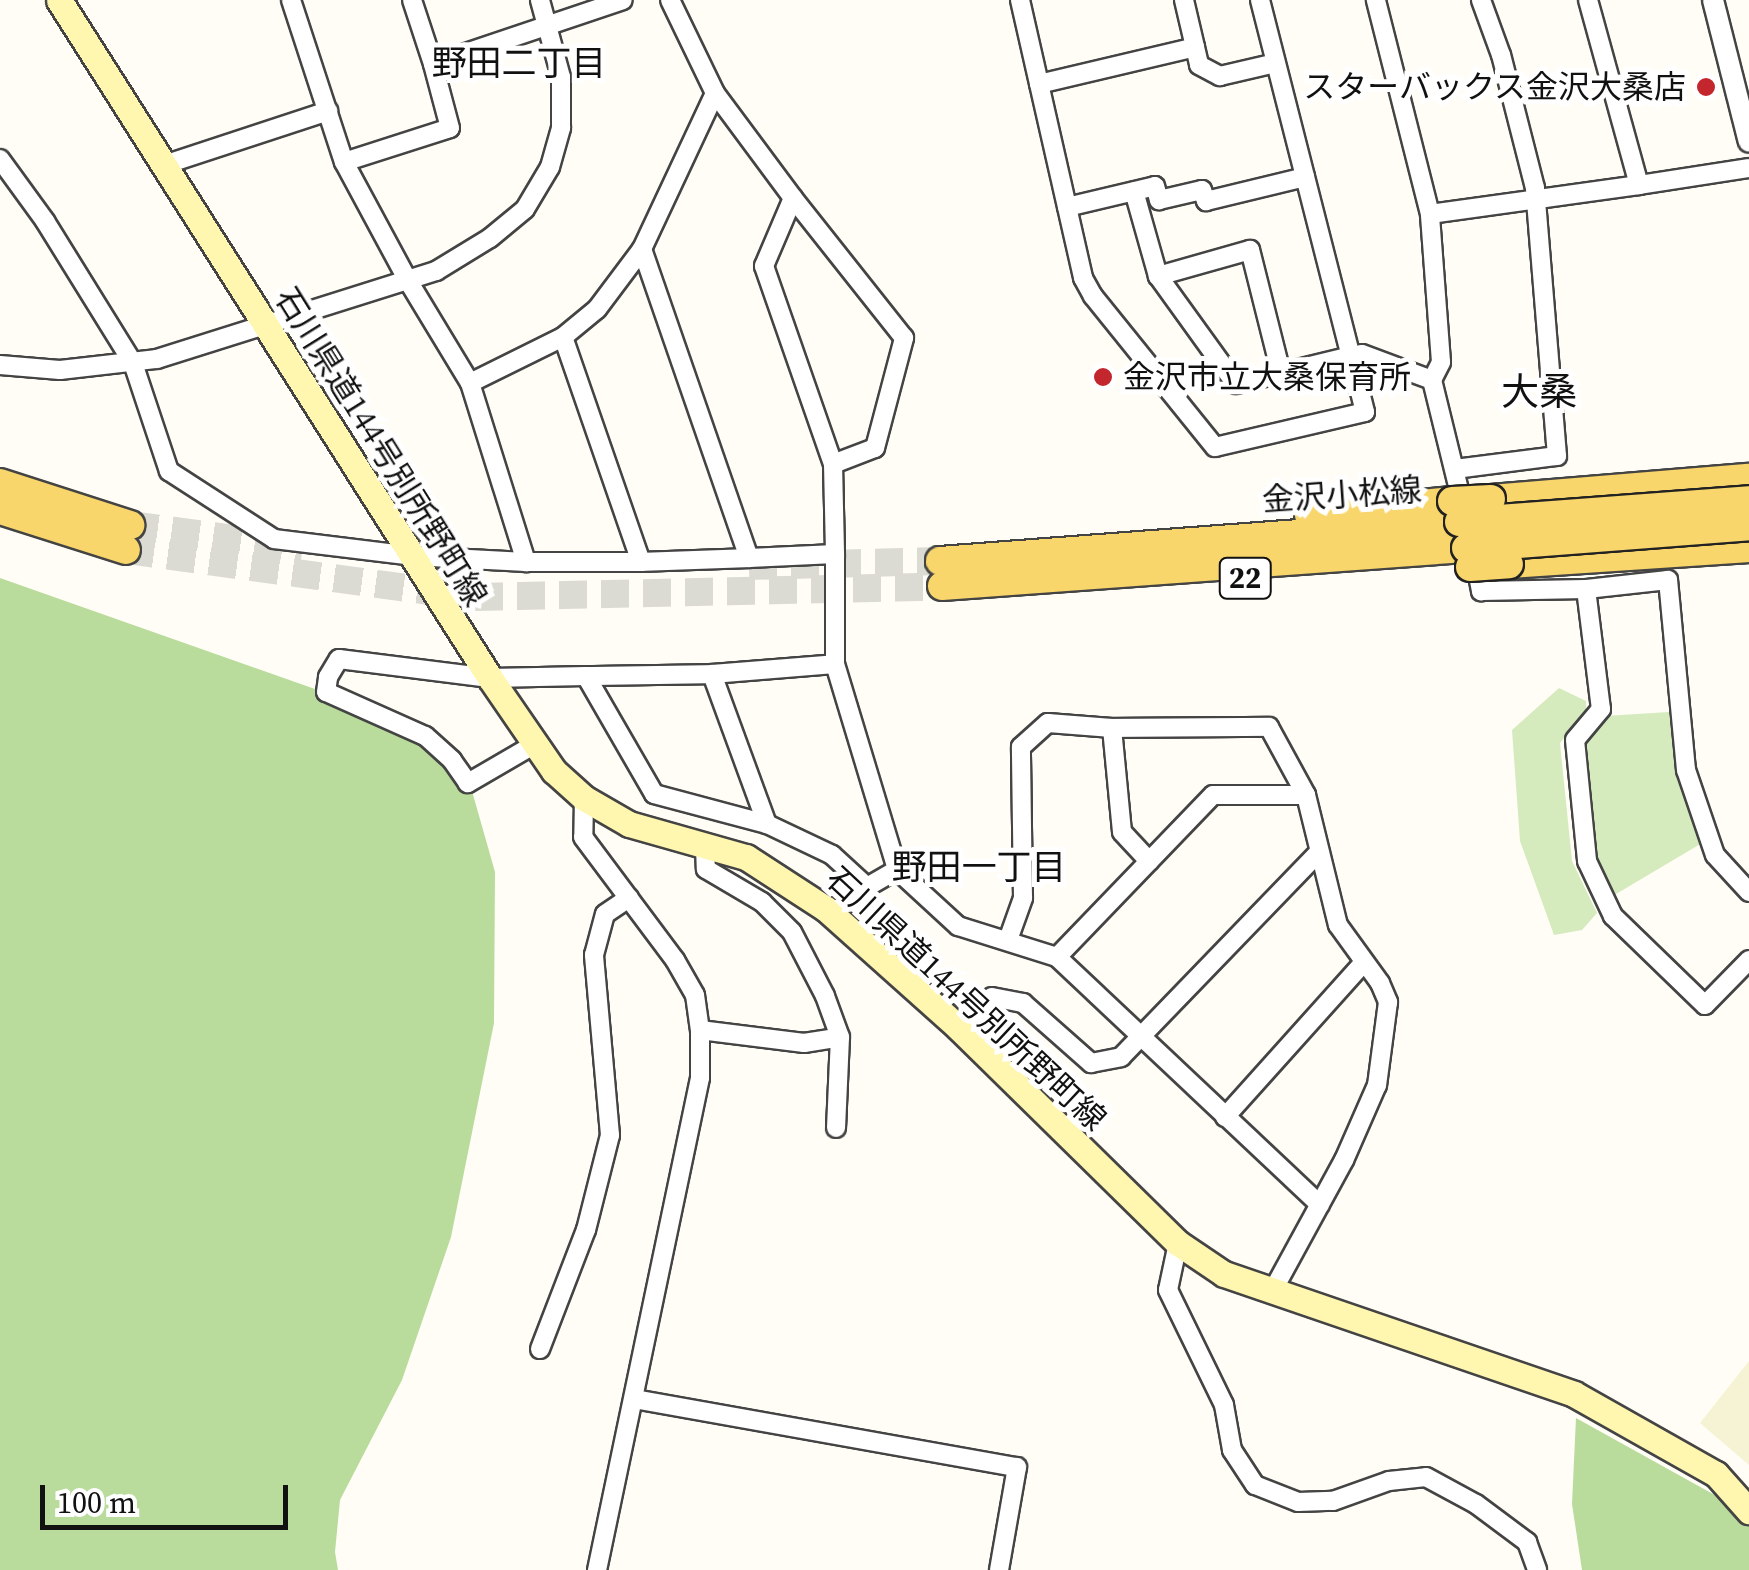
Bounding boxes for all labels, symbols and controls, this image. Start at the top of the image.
district label: 野田二丁目 [432,42,606,84]
place label: スターバックス金沢大桑店 [1302,68,1686,106]
marker: スターバックス金沢大桑店 [1695,76,1717,98]
street label: 石川県道144号別所野町線 [267,281,495,613]
place label: 金沢市立大桑保育所 [1123,358,1411,396]
marker: 金沢市立大桑保育所 [1092,366,1114,388]
district label: 大桑 [1501,370,1577,416]
street label: 金沢小松線 [1261,470,1423,520]
road number: 22 [1218,553,1272,603]
district label: 野田一丁目 [892,846,1066,888]
street label: 石川県道144号別所野町線 [818,859,1114,1139]
scale bar [45,1465,292,1527]
text: 100 m [57,1482,136,1523]

